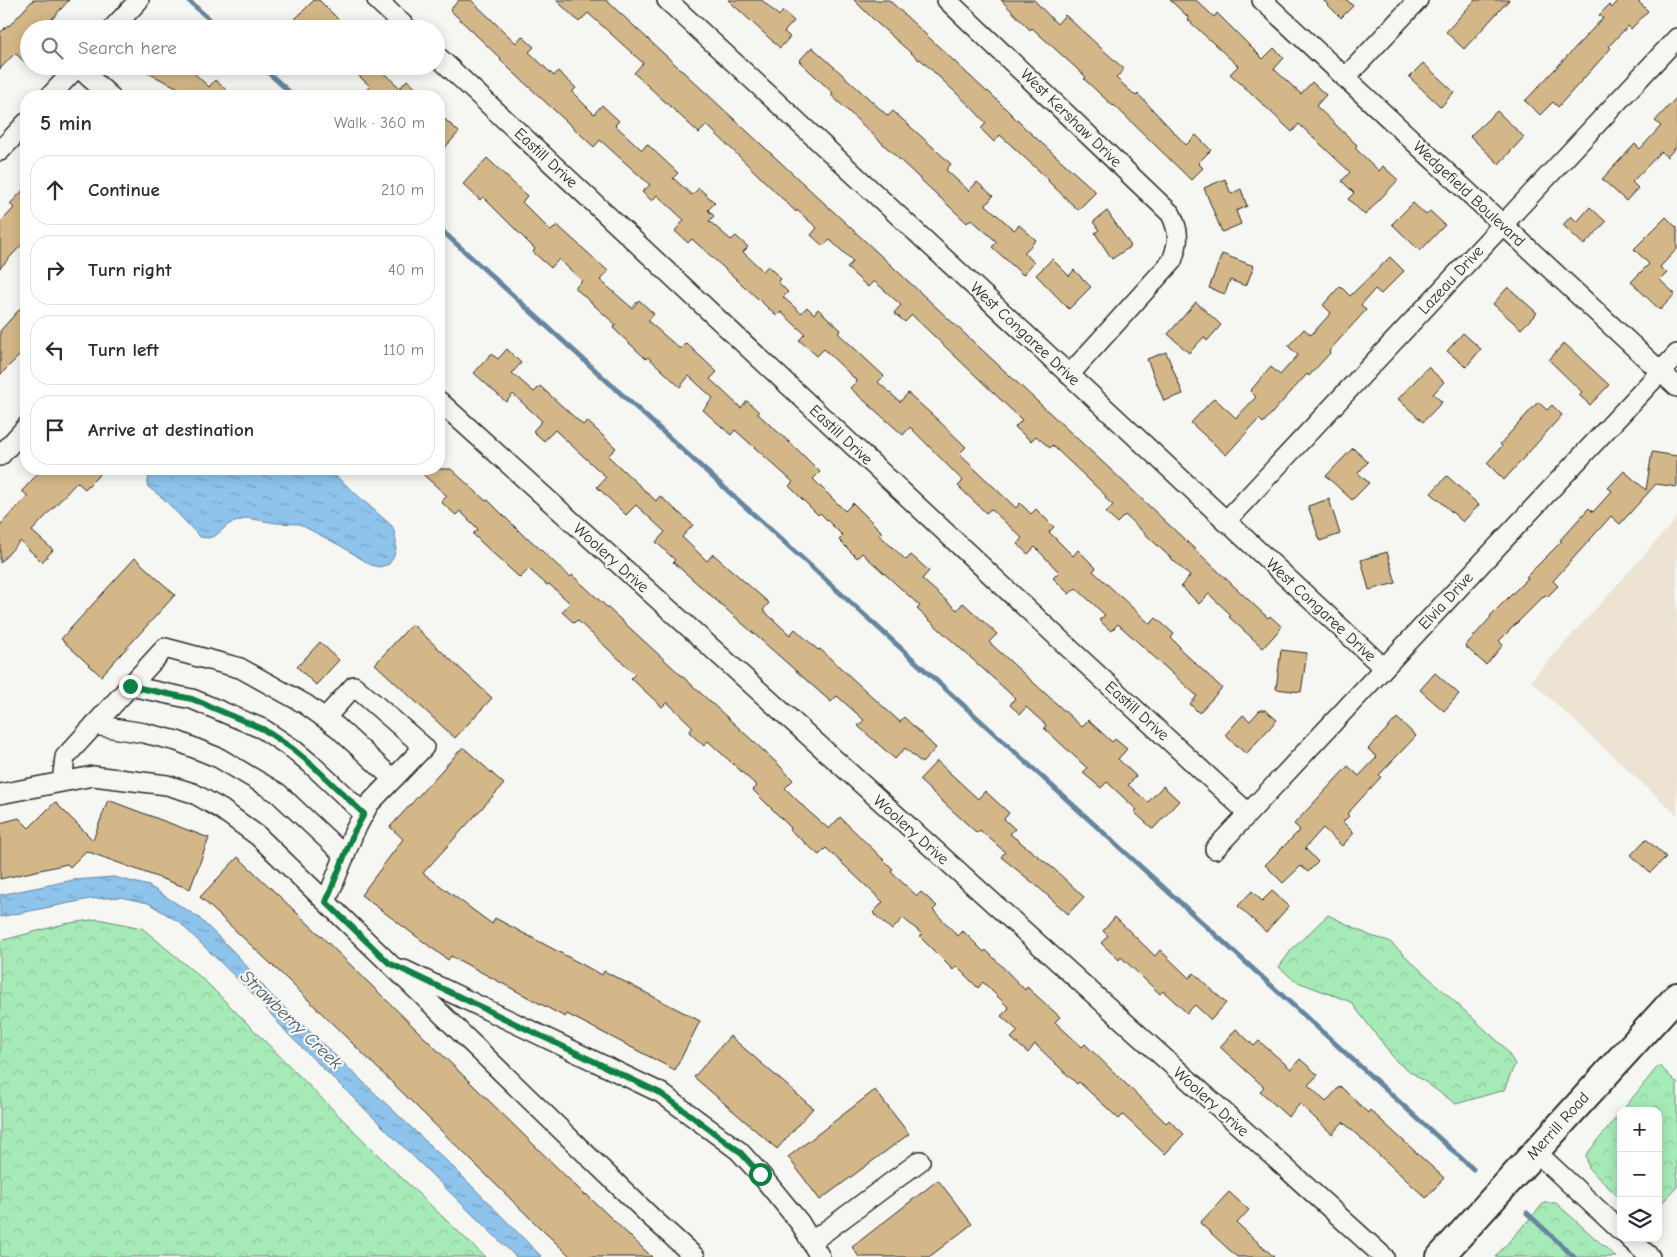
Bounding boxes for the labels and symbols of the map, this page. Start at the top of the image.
street label: West Kershaw Drive [1017,65,1125,171]
street label: Eastill Drive [511,124,581,192]
street label: Wedgefield Boulevard [1409,138,1529,250]
street label: Lazeau Drive [1415,242,1487,318]
street label: West Congaree Drive [967,279,1083,389]
street label: Eastill Drive [806,401,876,469]
street label: Woolery Drive [570,520,652,596]
street label: West Congaree Drive [1263,555,1379,665]
street label: Elvia Drive [1415,569,1477,633]
route end [119,675,142,698]
street label: Eastill Drive [1101,678,1173,744]
street label: Woolery Drive [870,792,952,868]
water label: Strawberry Creek [236,966,347,1074]
street label: Woolery Drive [1170,1064,1252,1140]
street label: Merrill Road [1523,1089,1593,1163]
route start [749,1163,772,1186]

